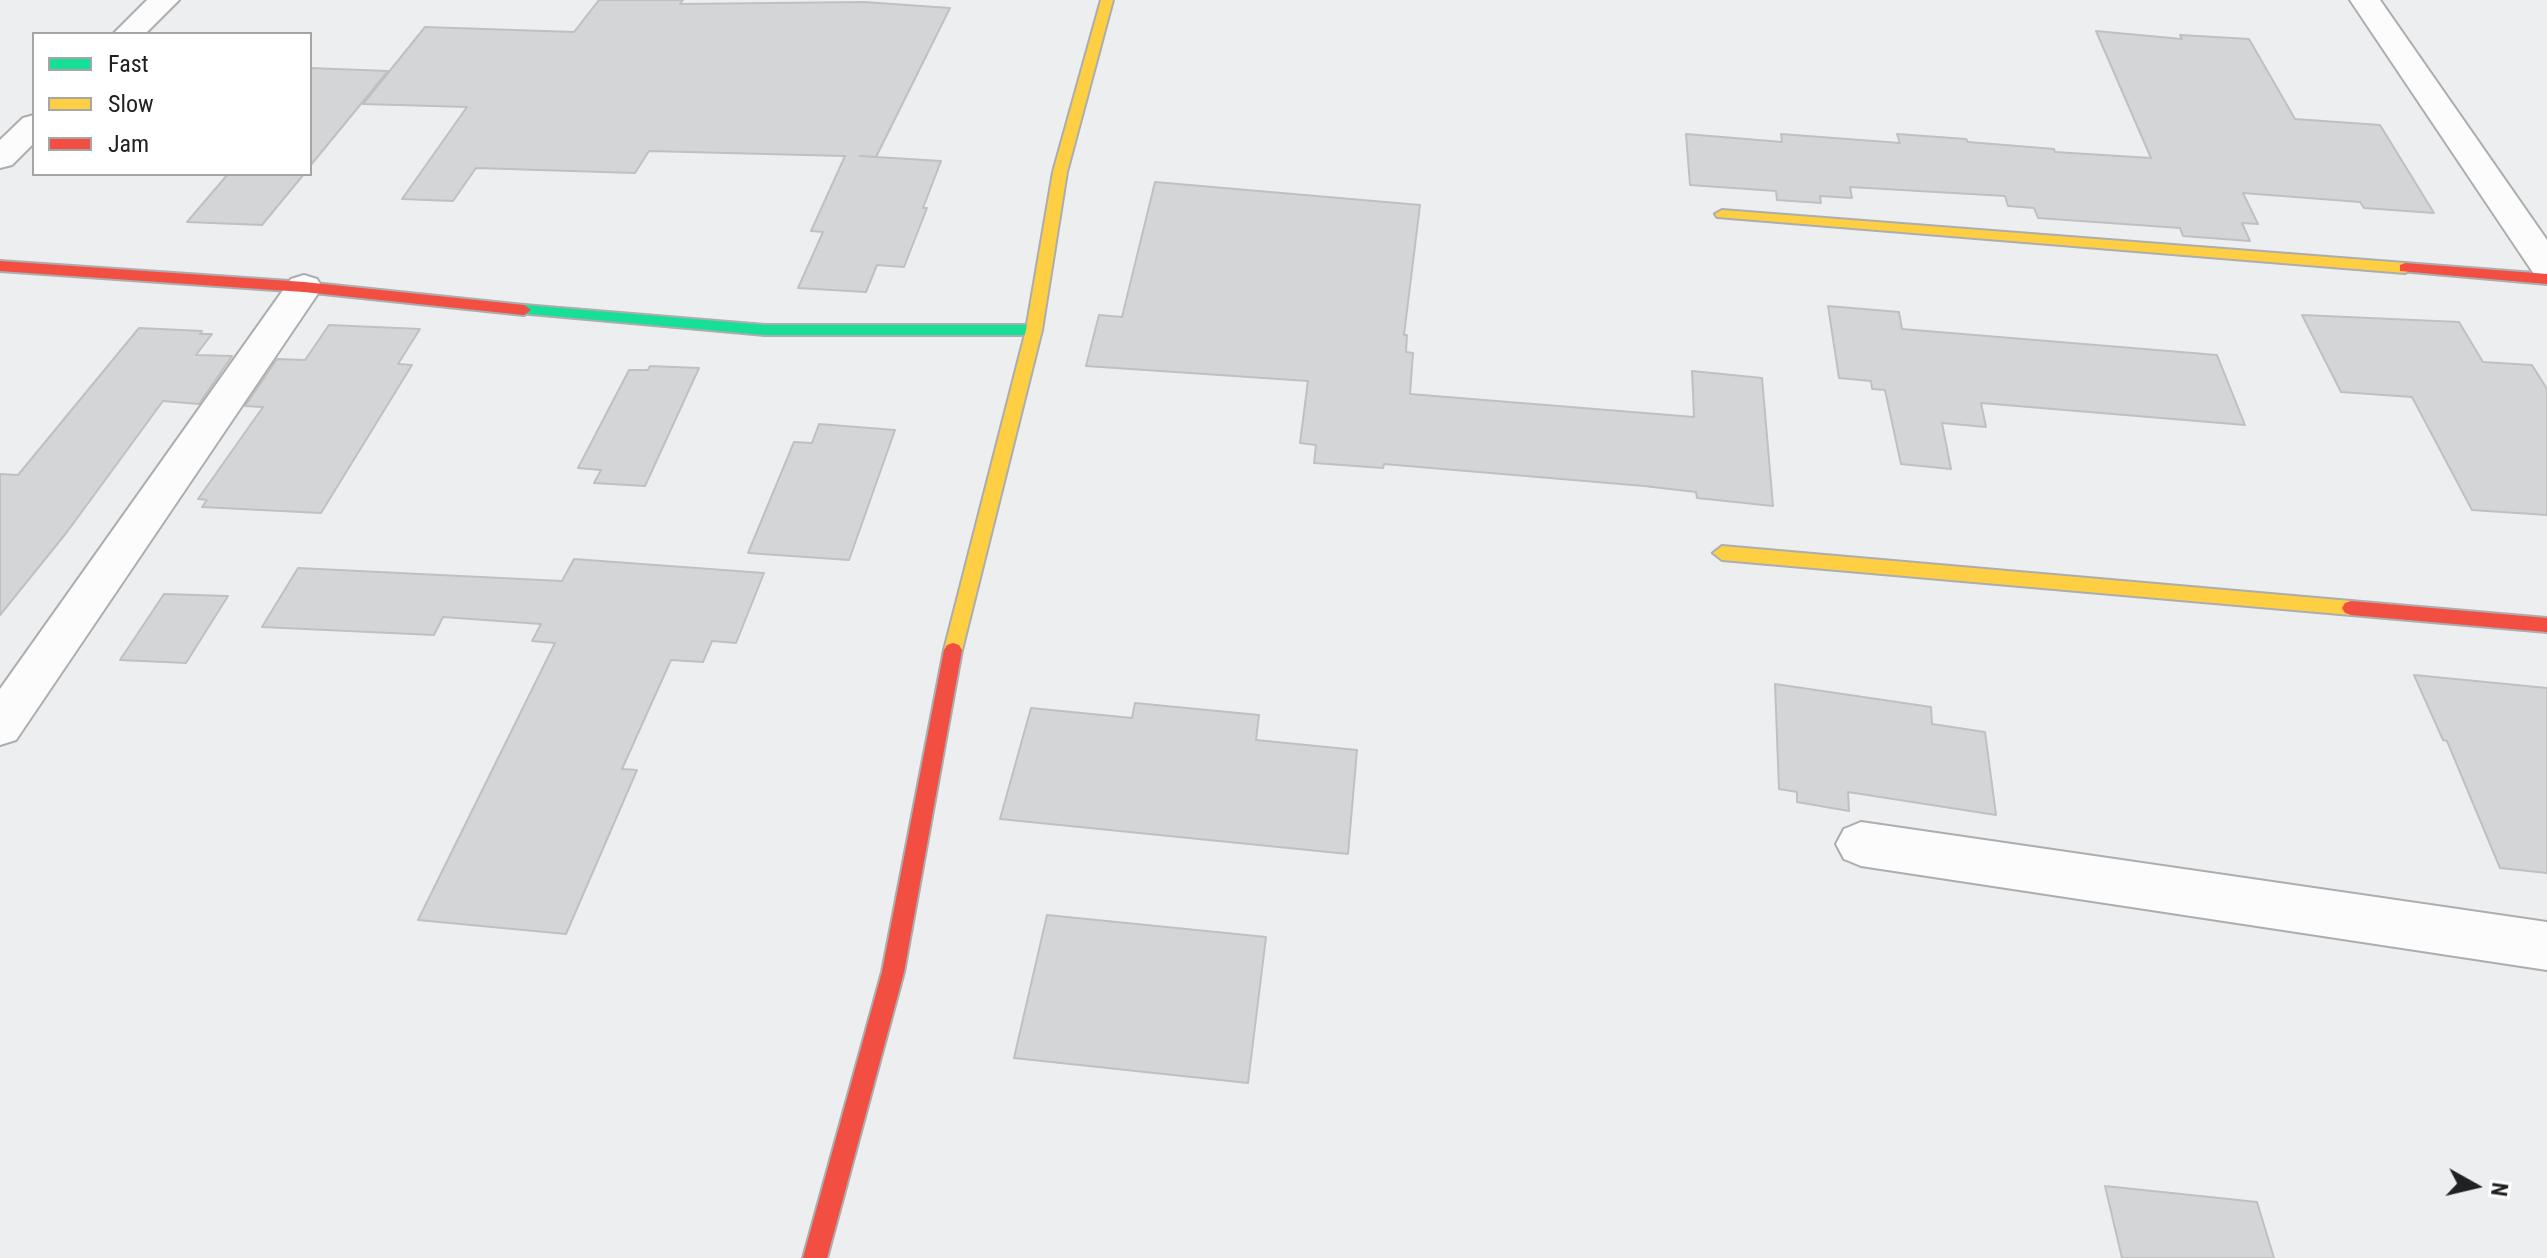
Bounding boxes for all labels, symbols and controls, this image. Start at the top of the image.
legend [32,32,312,176]
text: Fast [108,50,149,78]
text: Slow [108,90,154,118]
text: Jam [108,130,149,158]
north arrow [2435,1146,2515,1226]
text: N [2486,1181,2513,1198]

